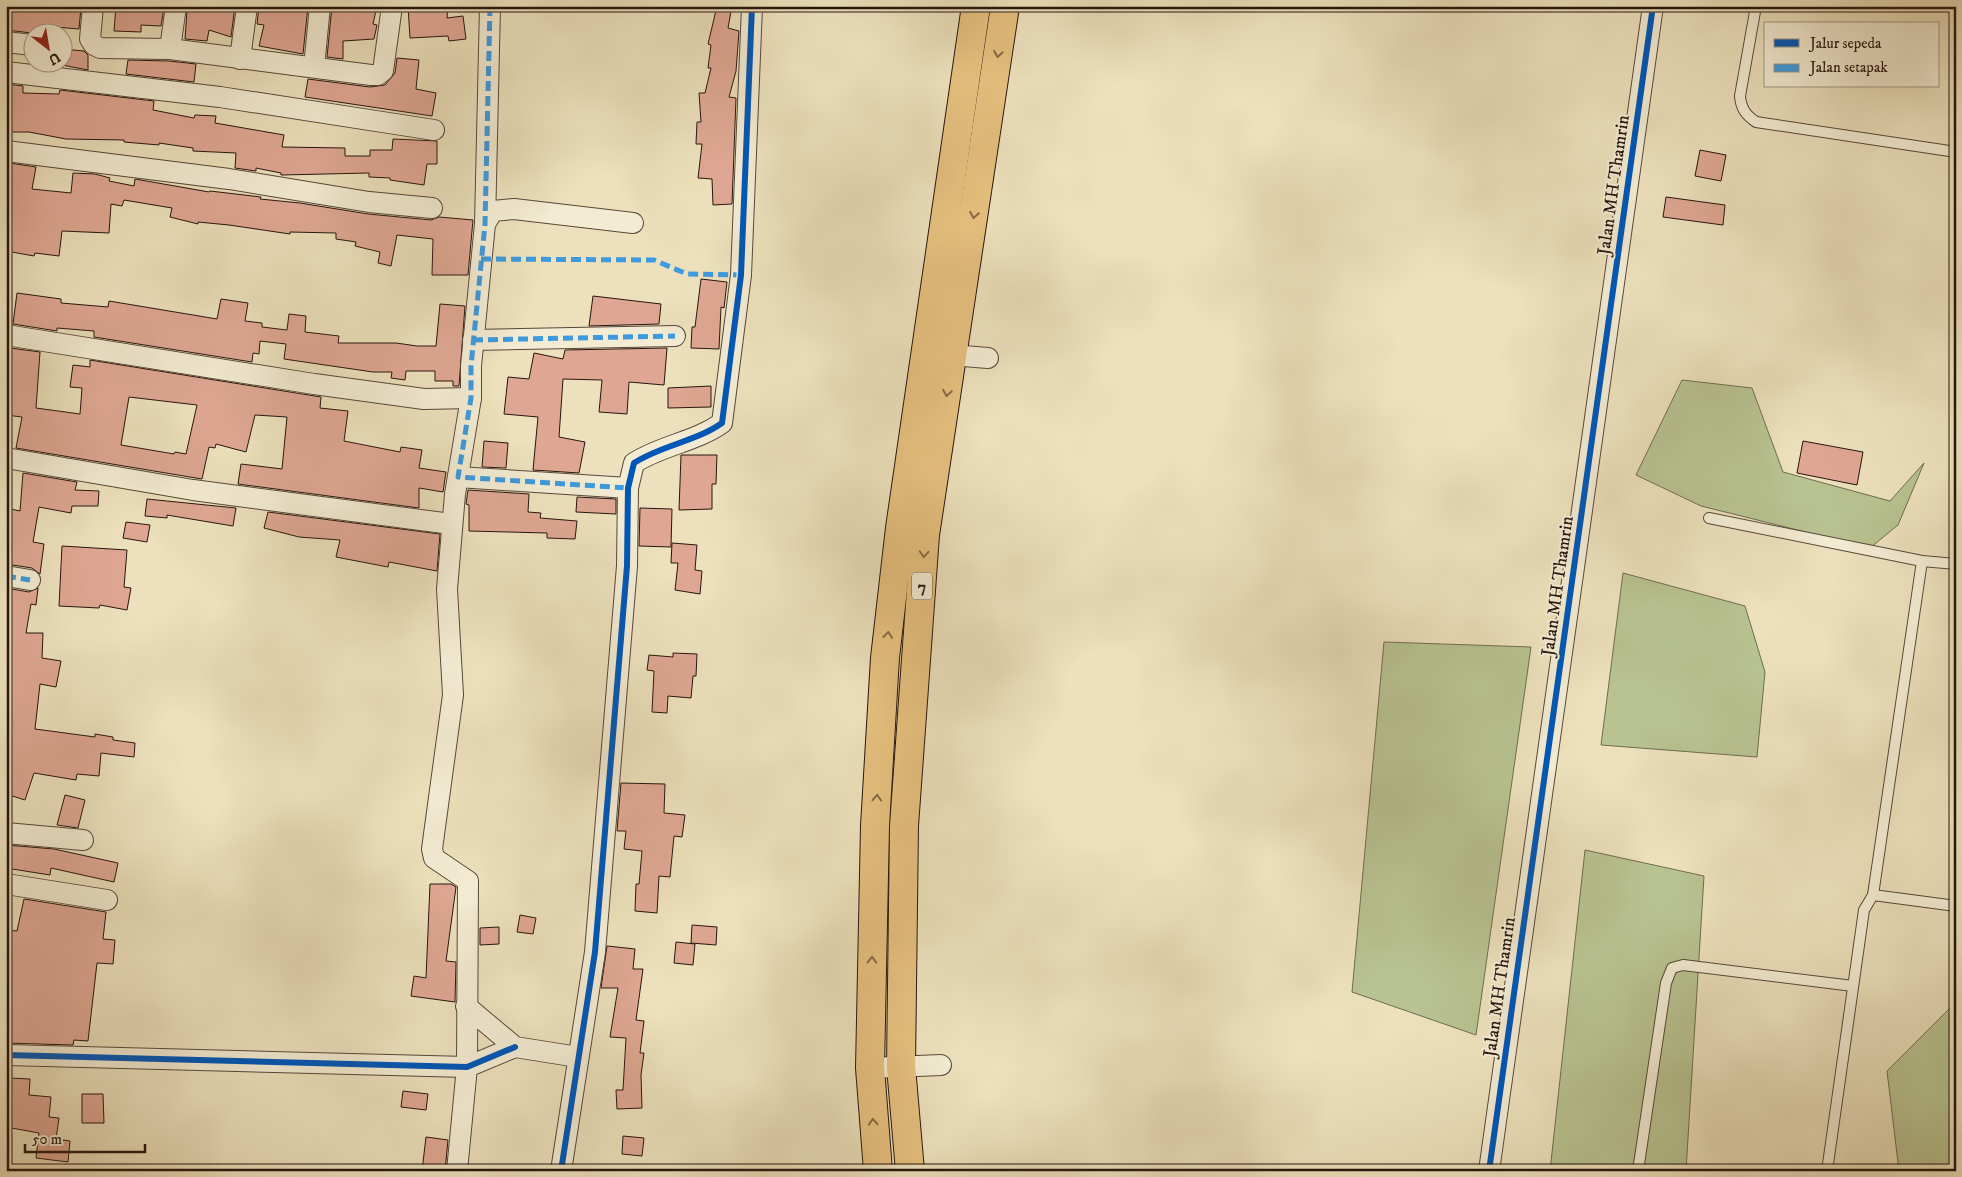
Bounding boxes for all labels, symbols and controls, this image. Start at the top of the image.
north arrow [22,22,72,72]
legend [1764,22,1940,88]
text: Jalur sepeda [1808,34,1882,53]
text: U [45,48,63,69]
one-way arrow [993,50,1003,59]
text: Jalan setapak [1808,58,1888,77]
street label: Jalan MH Thamrin [1593,113,1635,259]
one-way arrow [969,211,979,220]
one-way arrow [942,389,952,398]
street label: Jalan MH Thamrin [1537,514,1579,660]
one-way arrow [919,550,930,558]
road number: 7 [912,572,932,600]
one-way arrow [882,631,893,639]
one-way arrow [871,793,882,801]
street label: Jalan MH Thamrin [1479,915,1521,1061]
one-way arrow [867,956,877,964]
one-way arrow [868,1118,879,1126]
scale bar [25,1122,145,1154]
text: 50 m [32,1130,62,1149]

